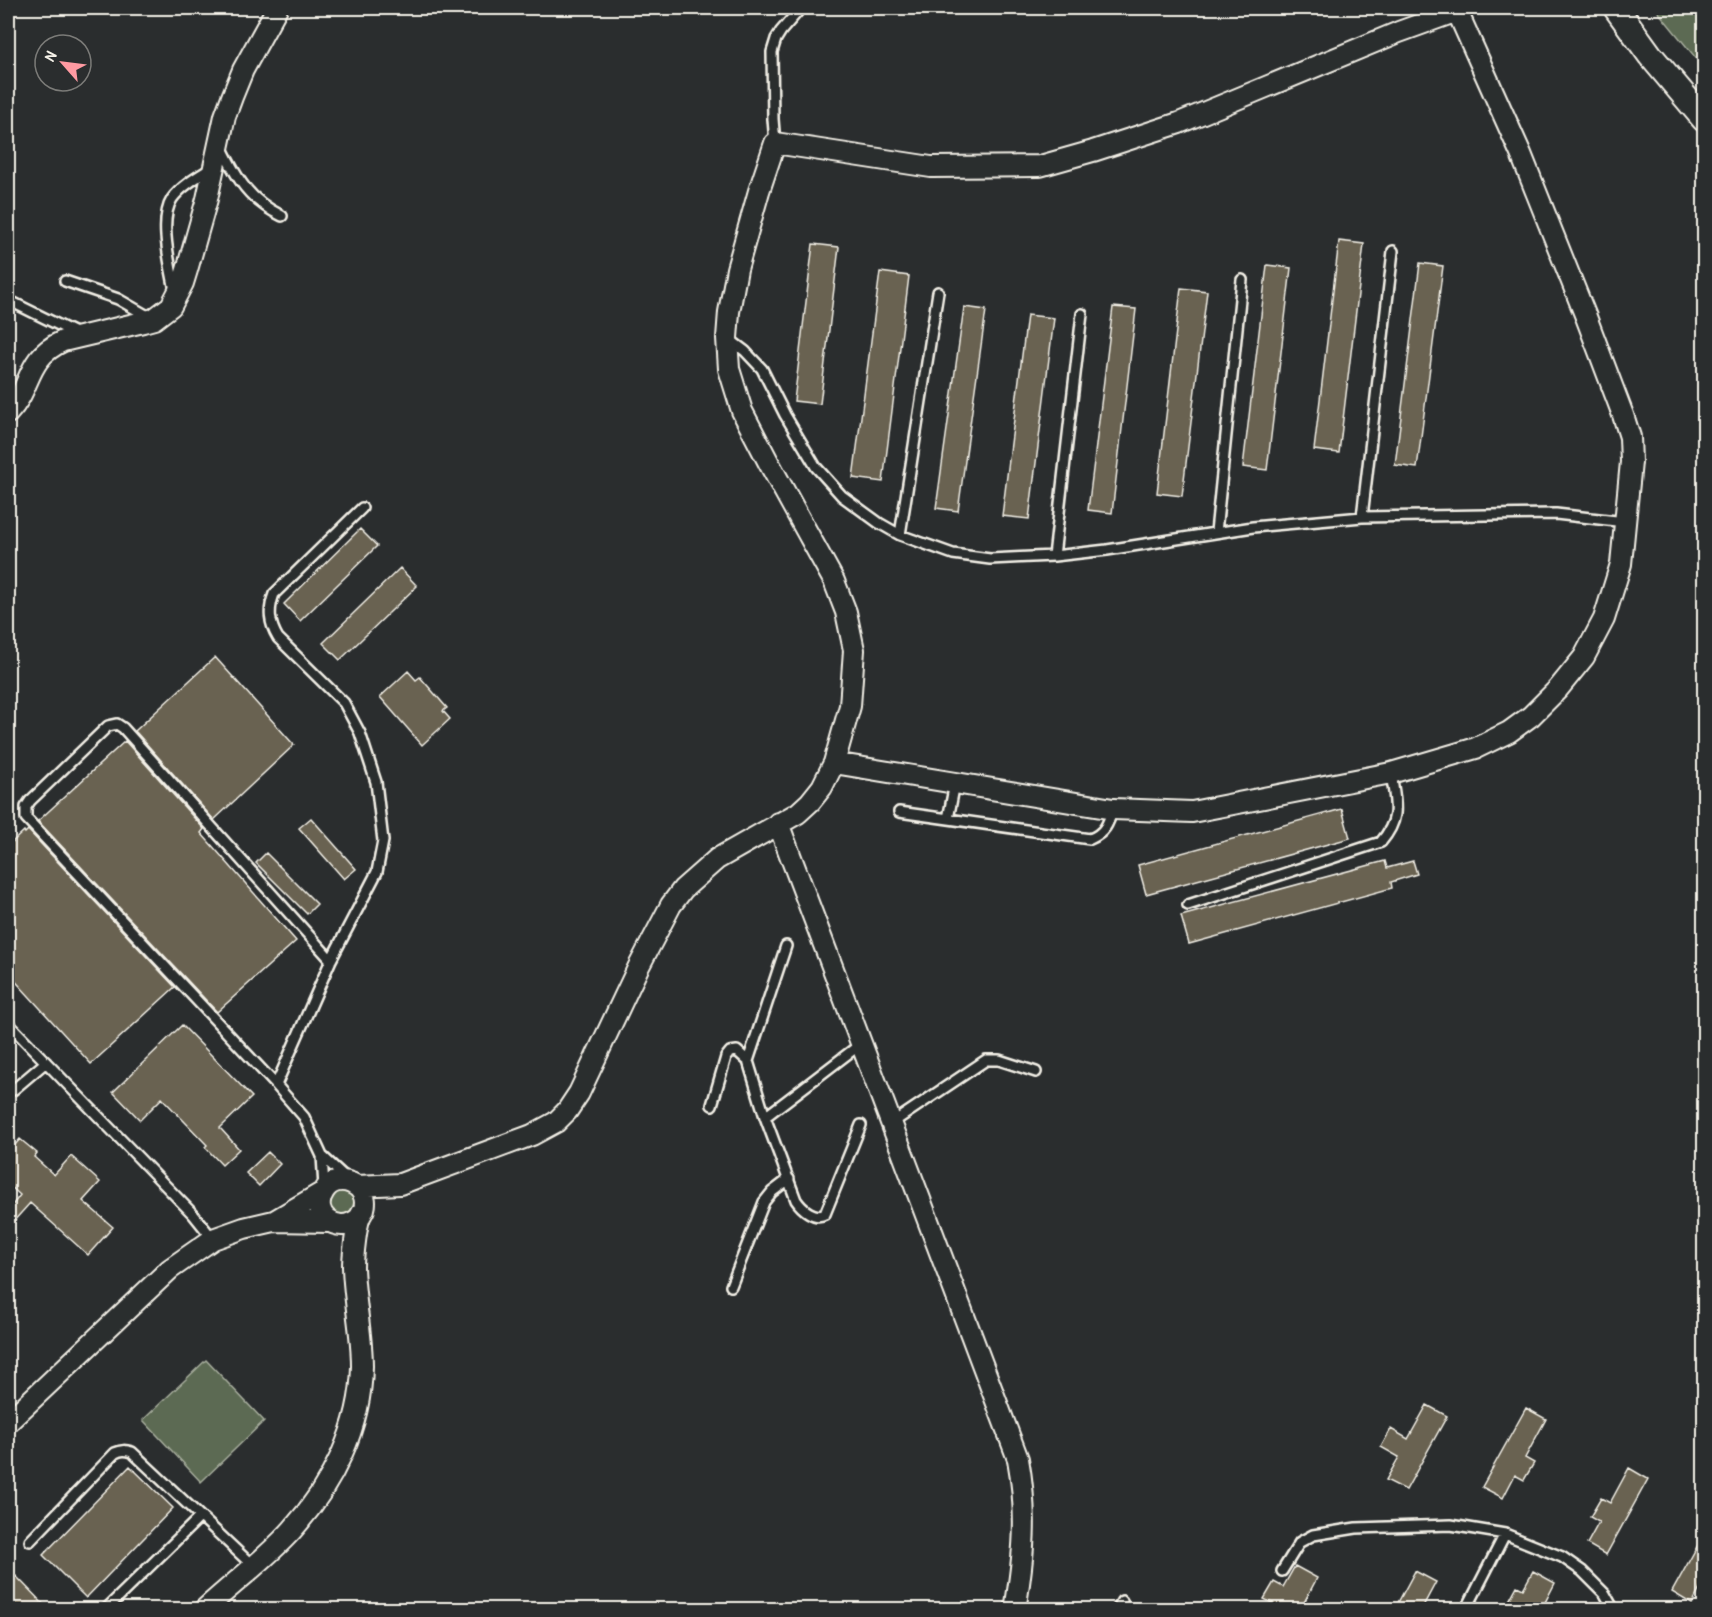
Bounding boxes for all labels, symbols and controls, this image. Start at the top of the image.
north arrow [33,33,93,93]
text: N [38,47,62,65]

